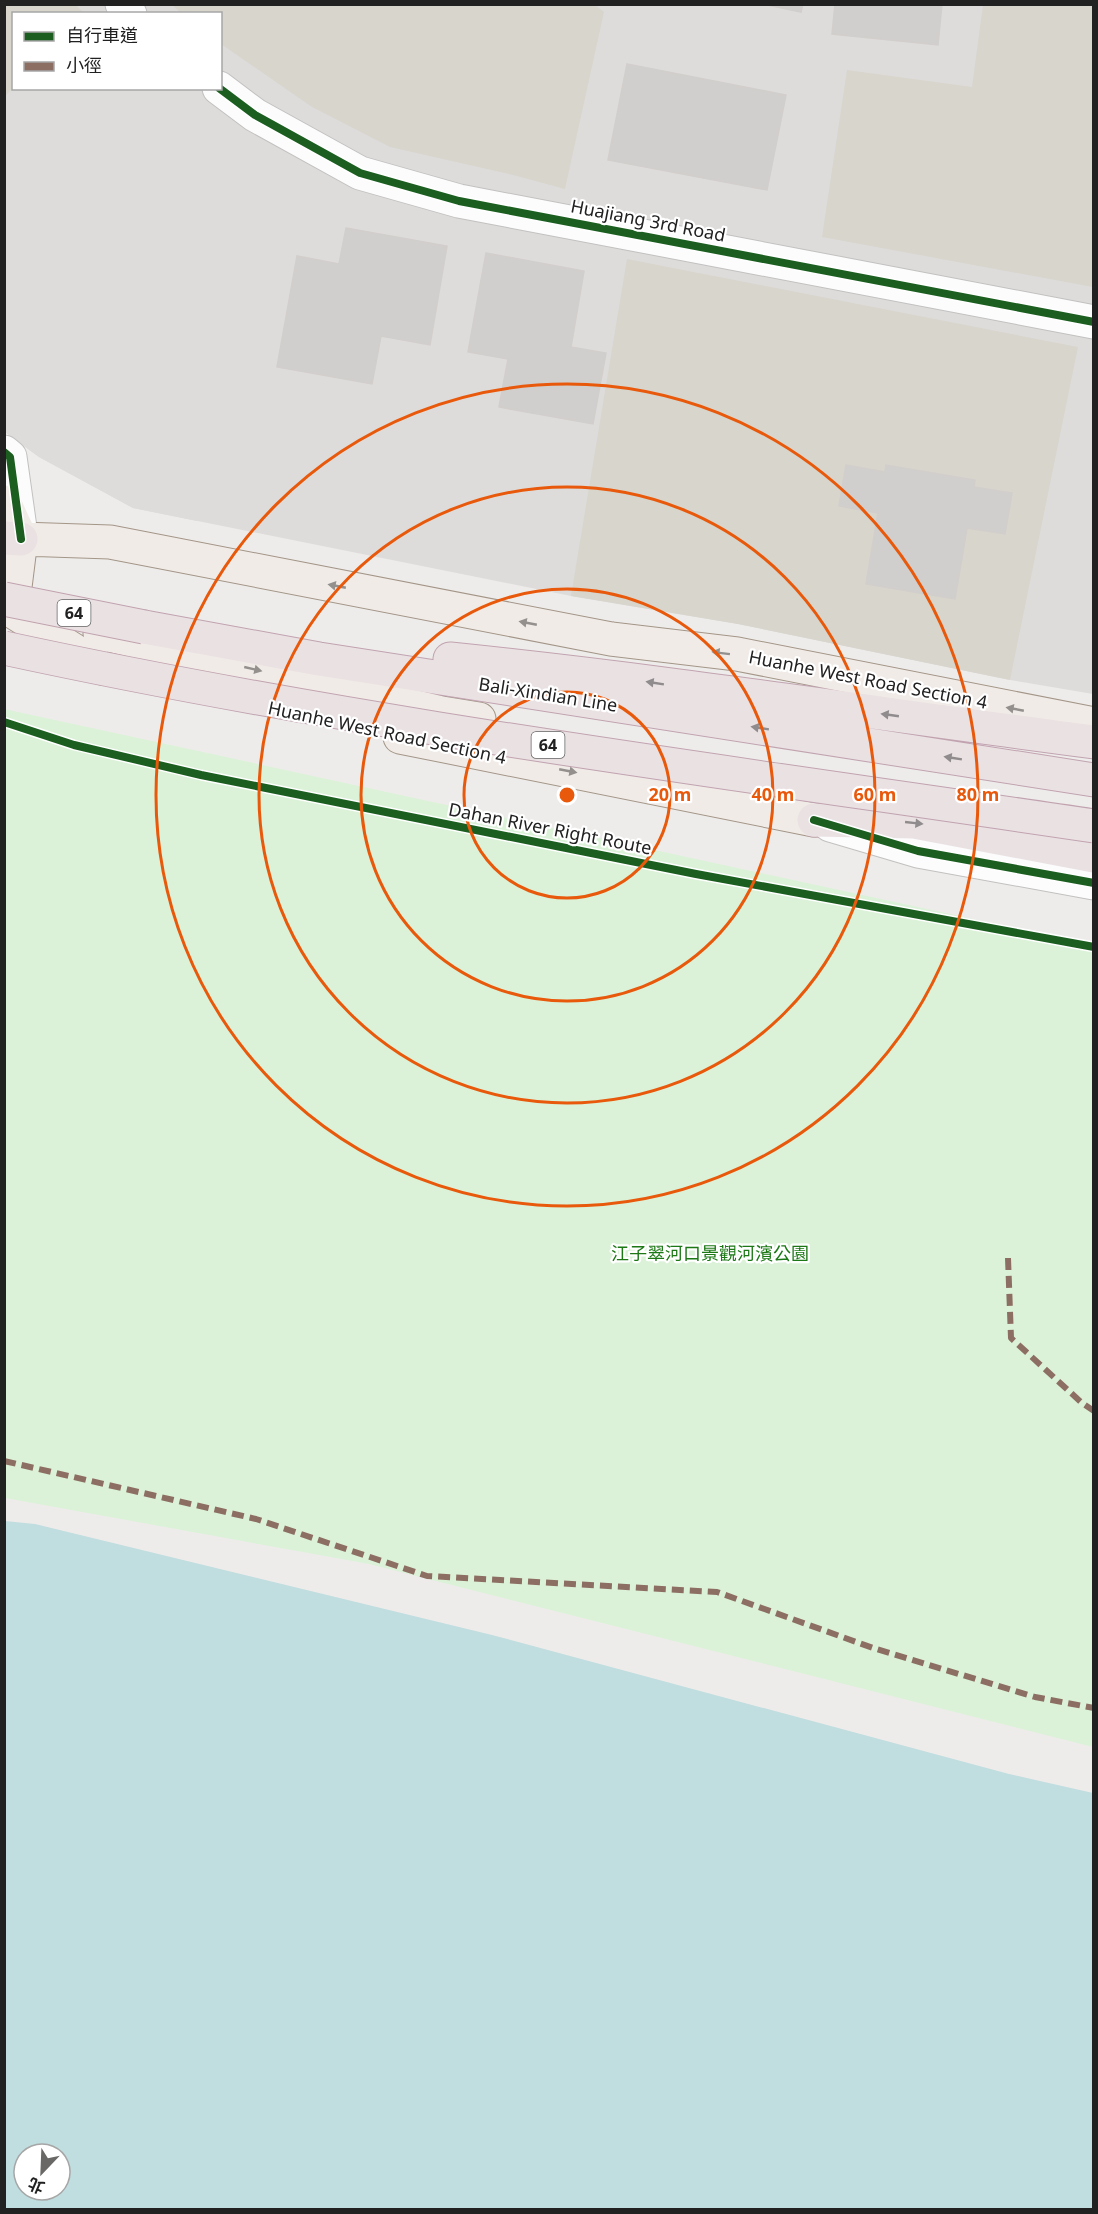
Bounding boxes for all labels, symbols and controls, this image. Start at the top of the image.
legend [12,12,222,90]
text: 自行車道 [66,23,138,47]
text: 小徑 [66,53,102,77]
street label: Huajiang 3rd Road [569,193,728,247]
one-way arrow [327,581,346,590]
road number: 64 [58,600,90,626]
one-way arrow [519,618,538,627]
street label: Huanhe West Road Section 4 [747,644,990,714]
one-way arrow [711,648,730,657]
one-way arrow [243,665,262,675]
street label: Bali-Xindian Line [477,671,619,717]
one-way arrow [645,678,664,687]
street label: Huanhe West Road Section 4 [266,695,508,769]
one-way arrow [1006,704,1025,713]
one-way arrow [880,711,899,720]
one-way arrow [750,723,769,732]
road number: 64 [532,732,564,758]
one-way arrow [943,753,962,762]
one-way arrow [558,767,577,776]
text: 20 m [649,782,691,806]
text: 40 m [752,782,794,806]
text: 60 m [854,782,896,806]
text: 80 m [957,782,999,806]
centre of rings [557,785,577,805]
street label: Dahan River Right Route [447,797,654,860]
one-way arrow [905,818,924,828]
park label: 江子翠河口景觀河濱公園 [611,1241,809,1265]
north arrow [12,2142,72,2202]
text: 北 [24,2173,48,2199]

